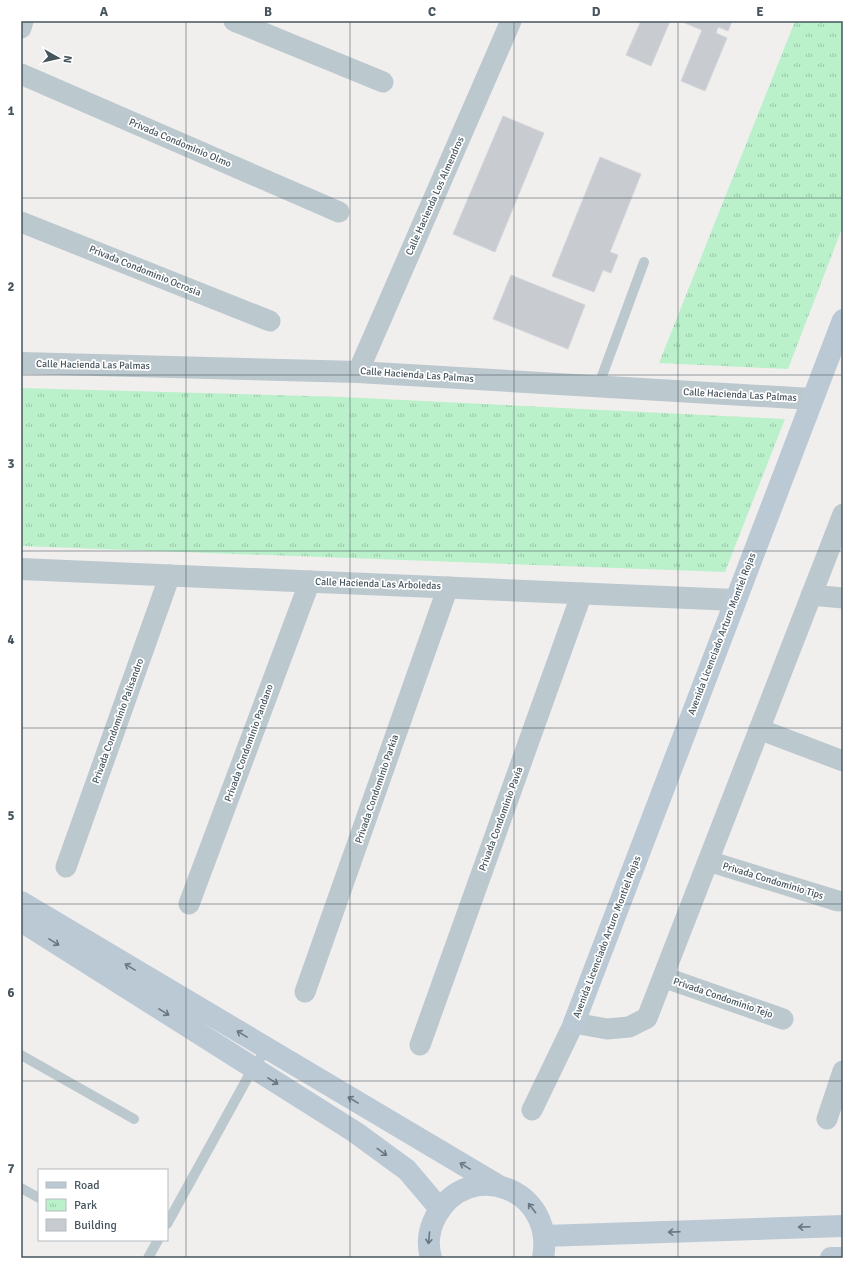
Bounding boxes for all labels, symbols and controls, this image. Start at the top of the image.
text: A [100,4,109,20]
text: B [264,4,272,20]
text: C [428,4,436,20]
text: D [592,4,601,20]
text: E [756,4,764,20]
north arrow [38,38,78,78]
text: N [60,55,74,64]
text: 1 [7,103,15,119]
street label: Privada Condominio Olmo [127,116,233,170]
street label: Calle Hacienda Los Almendros [403,134,467,257]
street label: Privada Condominio Ocrosia [87,243,203,299]
text: 2 [7,279,15,295]
street label: Calle Hacienda Las Palmas [36,358,151,372]
street label: Calle Hacienda Las Palmas [360,365,475,385]
street label: Calle Hacienda Las Palmas [683,386,798,404]
text: 3 [7,456,15,472]
street label: Avenida Licenciado Arturo Montiel Rojas [685,551,759,717]
street label: Calle Hacienda Las Arboledas [315,576,442,592]
text: 4 [7,632,15,648]
street label: Privada Condominio Palisandro [90,657,146,785]
street label: Privada Condominio Pandano [222,682,276,804]
street label: Privada Condominio Parkia [353,733,401,845]
street label: Privada Condominio Pavía [477,765,525,873]
text: 5 [7,808,15,824]
street label: Avenida Licenciado Arturo Montiel Rojas [570,854,644,1020]
street label: Privada Condominio Tips [721,860,825,902]
one-way arrow [48,938,59,946]
one-way arrow [125,963,136,971]
street label: Privada Condominio Tejo [672,975,774,1021]
text: 6 [7,985,15,1001]
one-way arrow [158,1008,169,1016]
one-way arrow [236,1029,248,1037]
one-way arrow [267,1078,279,1086]
one-way arrow [347,1096,359,1104]
one-way arrow [377,1148,388,1156]
text: 7 [7,1161,15,1177]
one-way arrow [459,1162,471,1170]
legend [38,1169,168,1241]
text: Road [74,1178,100,1193]
text: Park [74,1198,97,1213]
one-way arrow [528,1203,536,1214]
text: Building [74,1218,117,1233]
one-way arrow [798,1223,811,1231]
one-way arrow [668,1228,681,1235]
one-way arrow [426,1231,433,1244]

